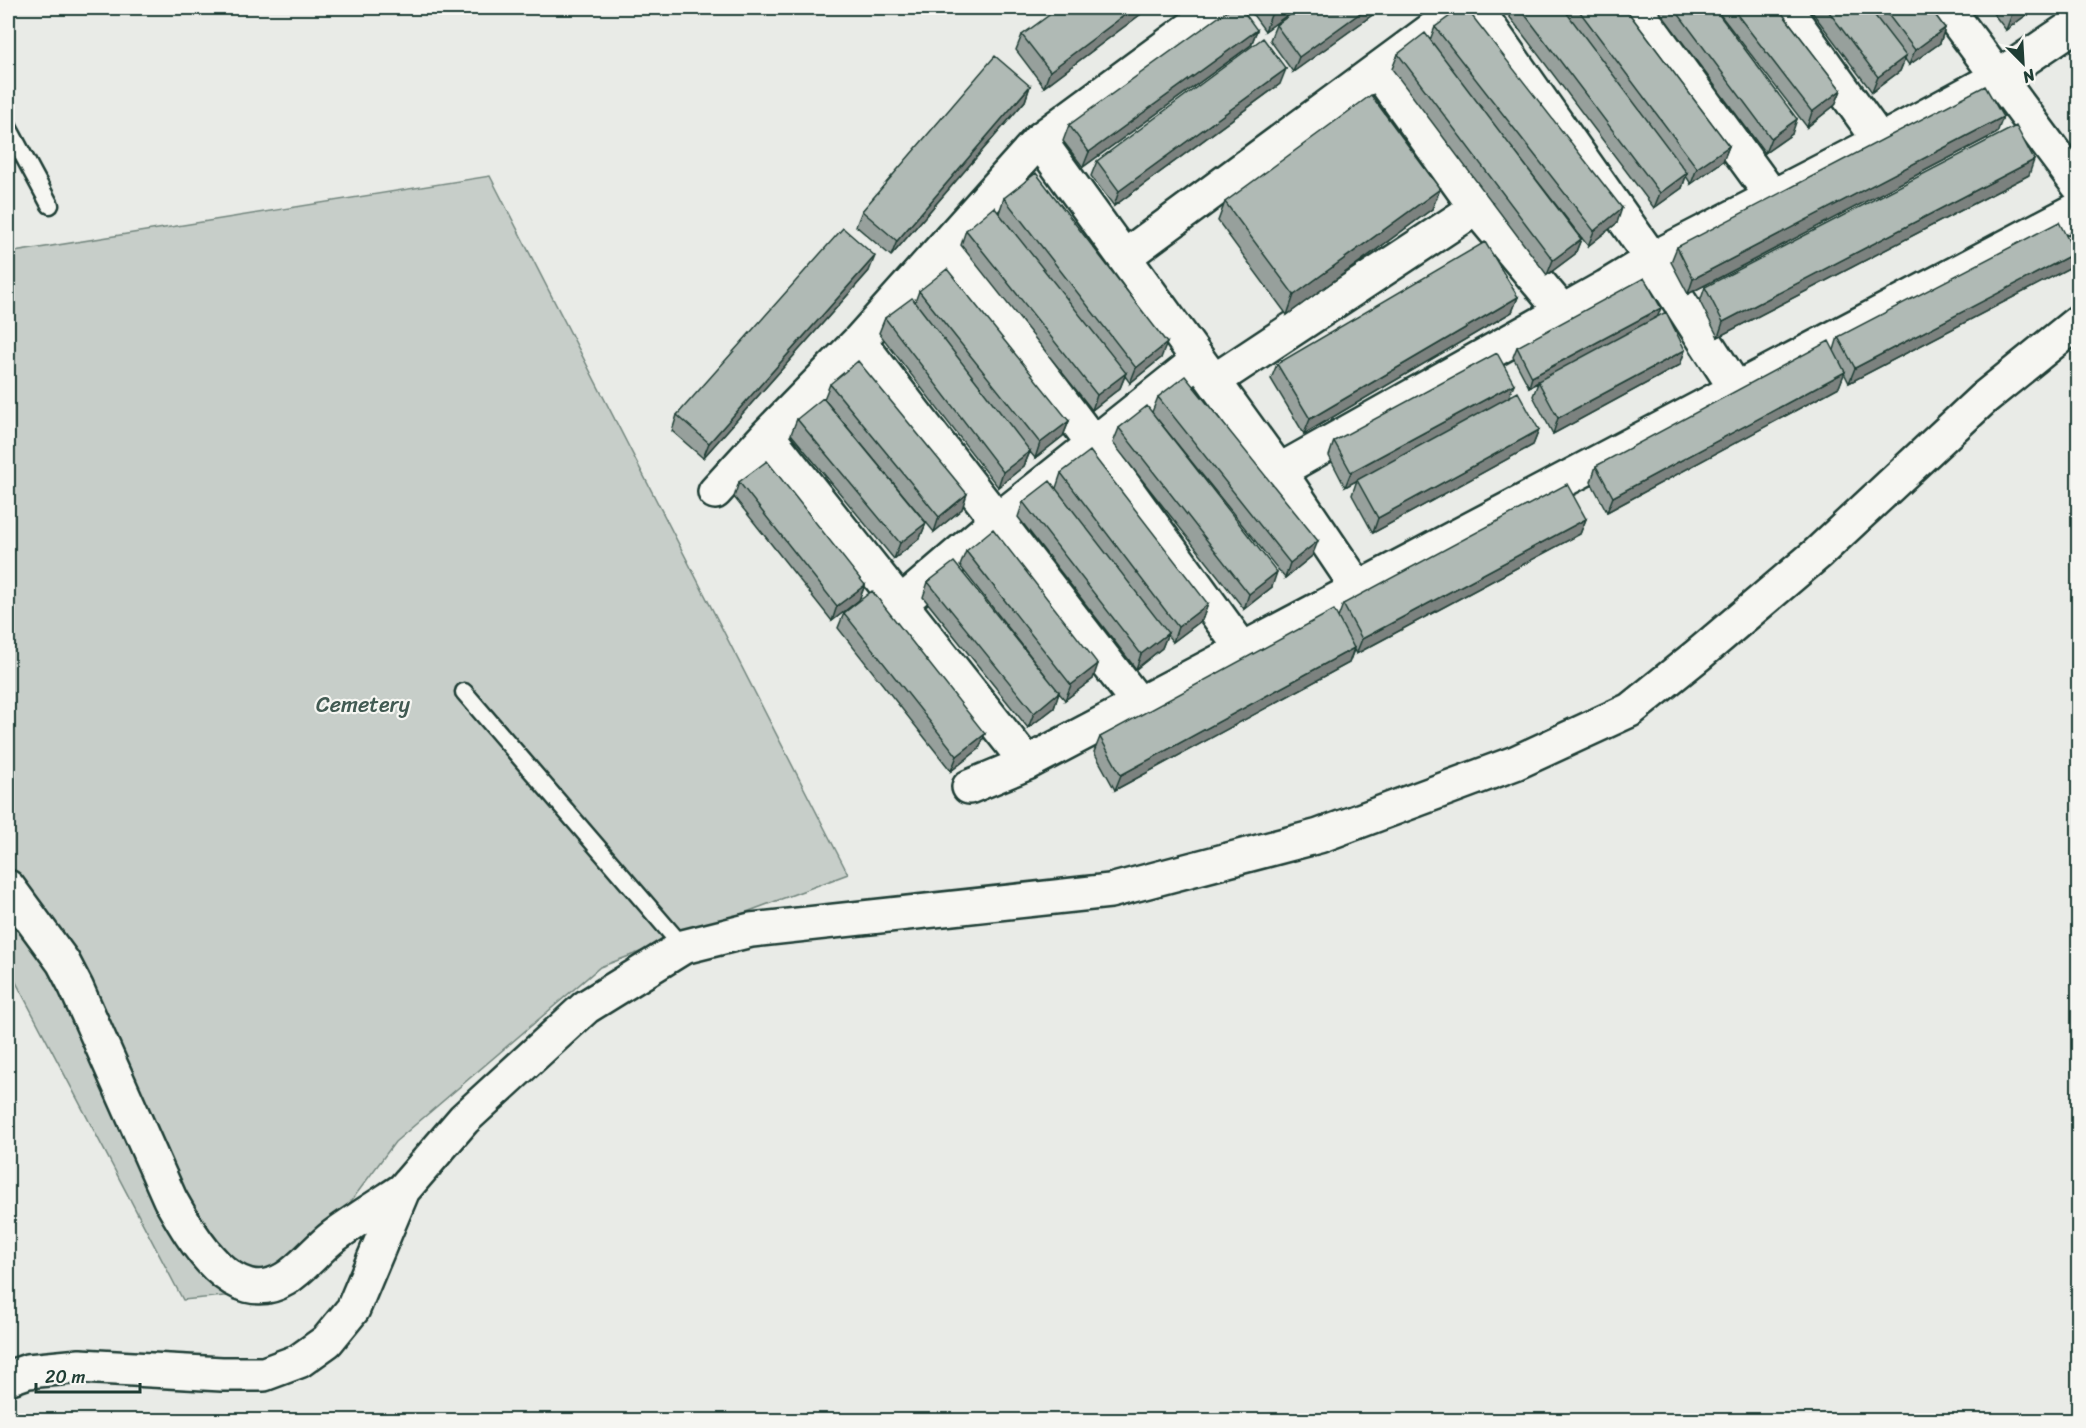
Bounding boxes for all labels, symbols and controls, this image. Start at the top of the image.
north arrow [1993,33,2053,93]
text: N [2017,60,2041,92]
park label: Cemetery [316,685,411,724]
scale bar [36,1356,140,1394]
text: 20 m [45,1361,85,1393]

